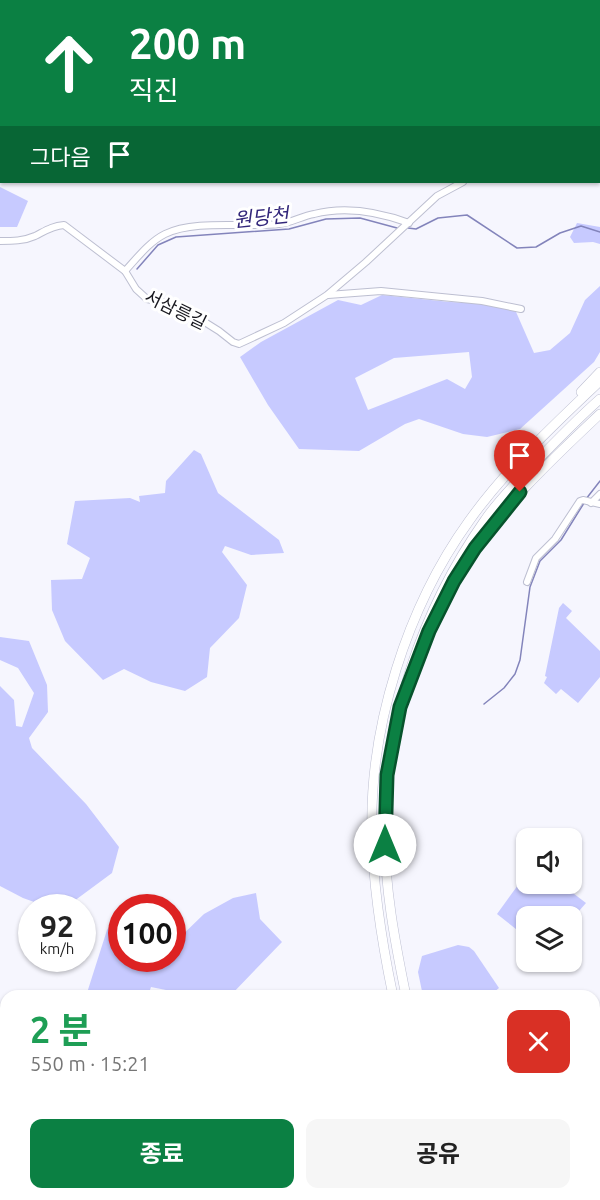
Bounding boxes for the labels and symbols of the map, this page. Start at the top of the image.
water label: 원당천 [232,202,292,231]
street label: 서삼릉길 [142,285,210,333]
pin [494,430,545,492]
position arrow [353,813,417,877]
speed limit sign: 100 [108,894,186,972]

